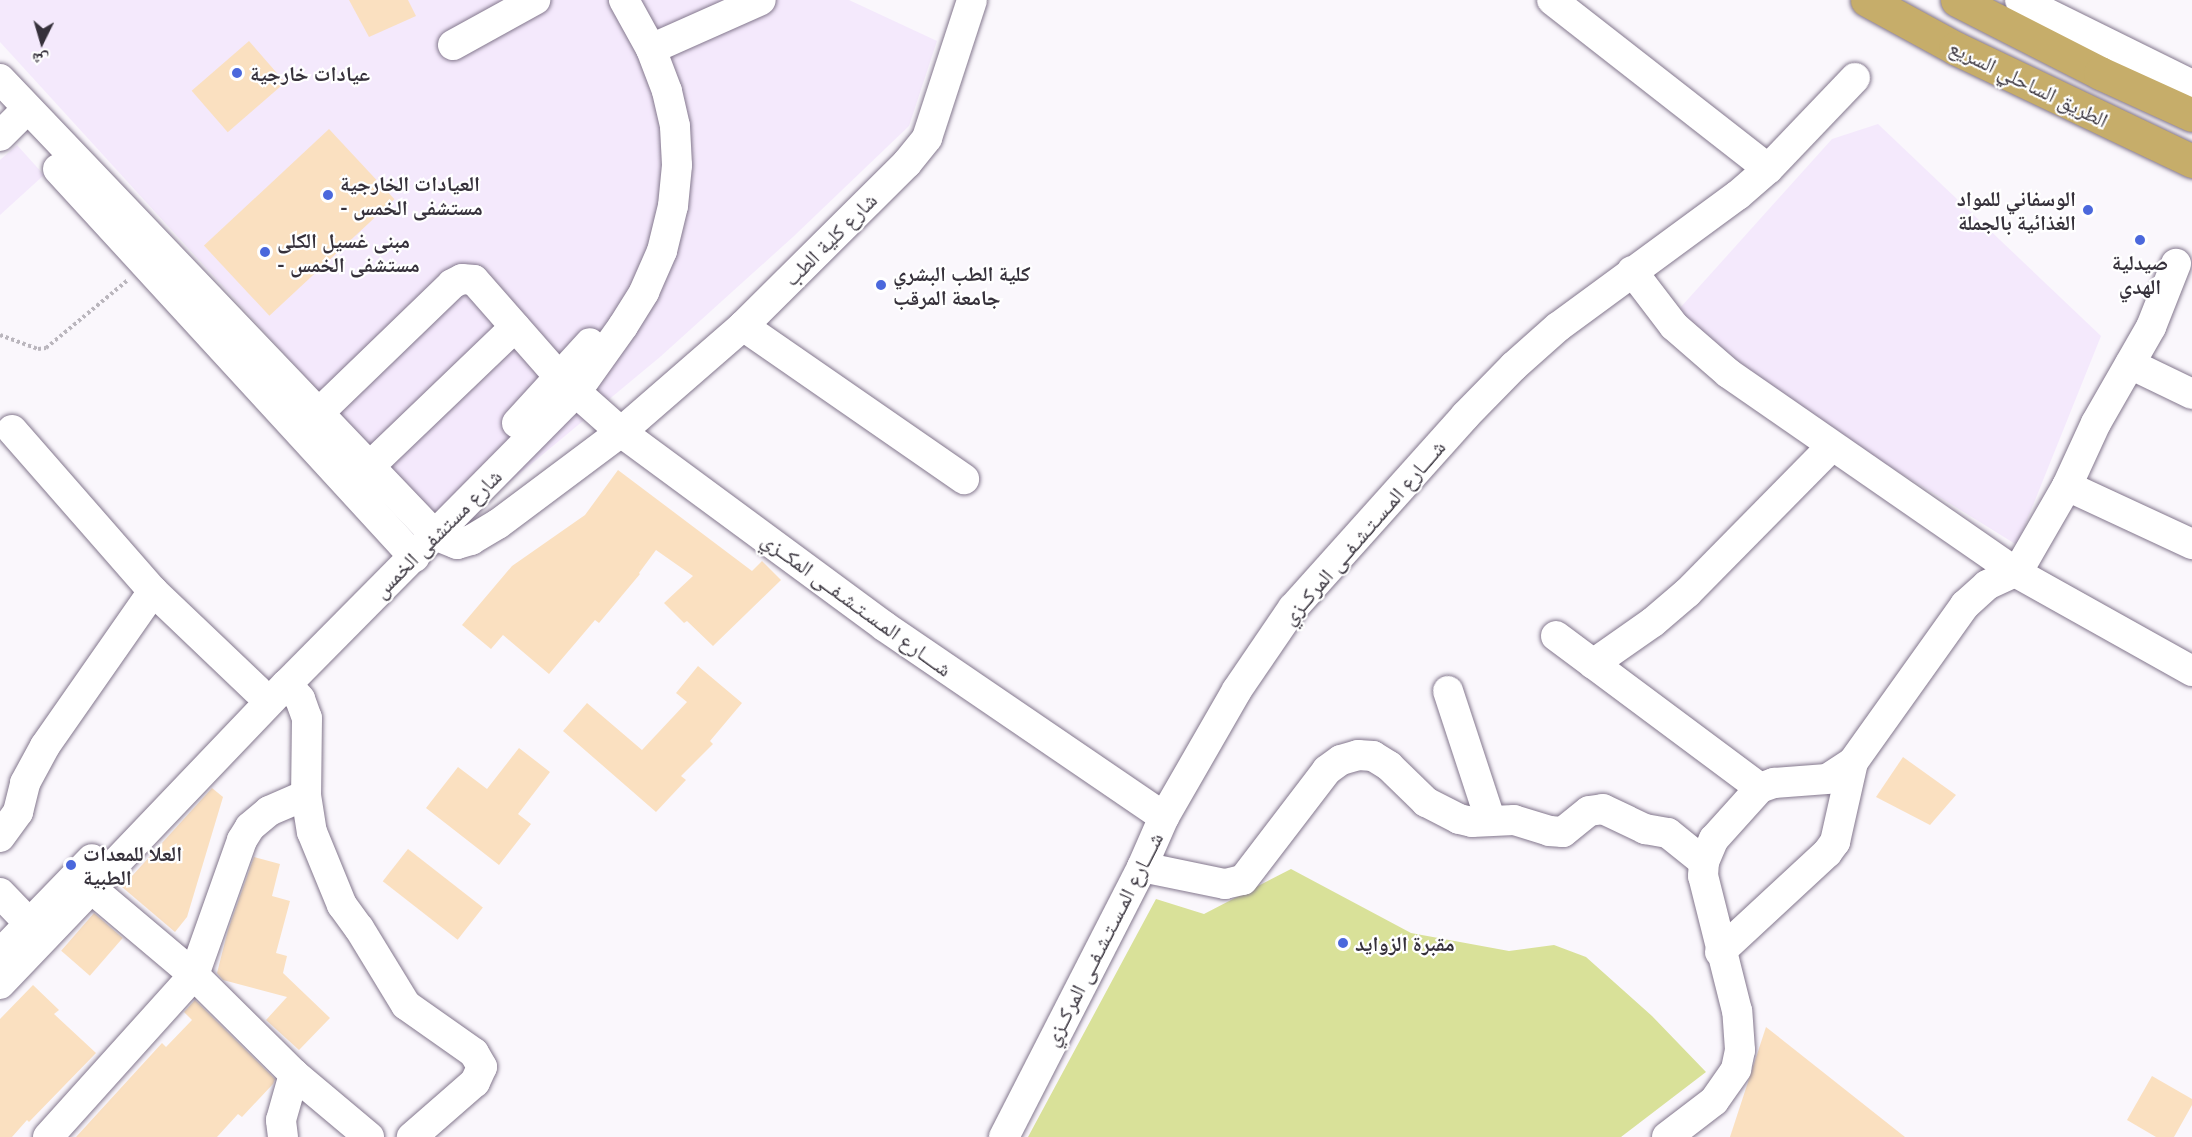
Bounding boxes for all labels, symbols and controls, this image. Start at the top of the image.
north arrow [12,12,72,72]
street label: الطريق الساحلي السريع [1946,34,2112,132]
text: ش [31,50,50,71]
place label: عيادات خارجية [250,60,370,86]
marker: عيادات خارجية [228,64,246,82]
place label: العيادات الخارجية - مستشفى الخمس [340,170,483,220]
place label: الوسفاني للمواد الغذائية بالجملة [1957,185,2076,235]
street label: شارع كلية الطب [778,187,882,291]
marker: العيادات الخارجية - مستشفى الخمس [321,188,335,202]
marker: الوسفاني للمواد الغذائية بالجملة [2081,203,2095,217]
place label: مبنى غسيل الكلى - مستشفى الخمس [277,227,420,277]
marker: صيدلية الهدي [2133,233,2147,247]
marker: مبنى غسيل الكلى - مستشفى الخمس [258,245,272,259]
place label: صيدلية الهدي [2112,249,2168,299]
place label: كلية الطب البشري جامعة المرقب [893,260,1030,310]
marker: كلية الطب البشري جامعة المرقب [874,278,888,292]
street label: شــــارع المـسـتـشـفــى المركــزي [1276,435,1450,629]
street label: شارع مستشفى الخمس [367,463,507,603]
street label: شــــارع المـسـتـشـفــى المكــزي [757,527,957,681]
street label: شــــارع المـسـتـشـفــى المركــزي [1038,828,1168,1050]
place label: العلا للمعدات الطبية [83,840,182,890]
marker: العلا للمعدات الطبية [64,858,78,872]
place label: مقبرة الزوايد [1355,930,1455,956]
marker: مقبرة الزوايد [1336,936,1350,950]

